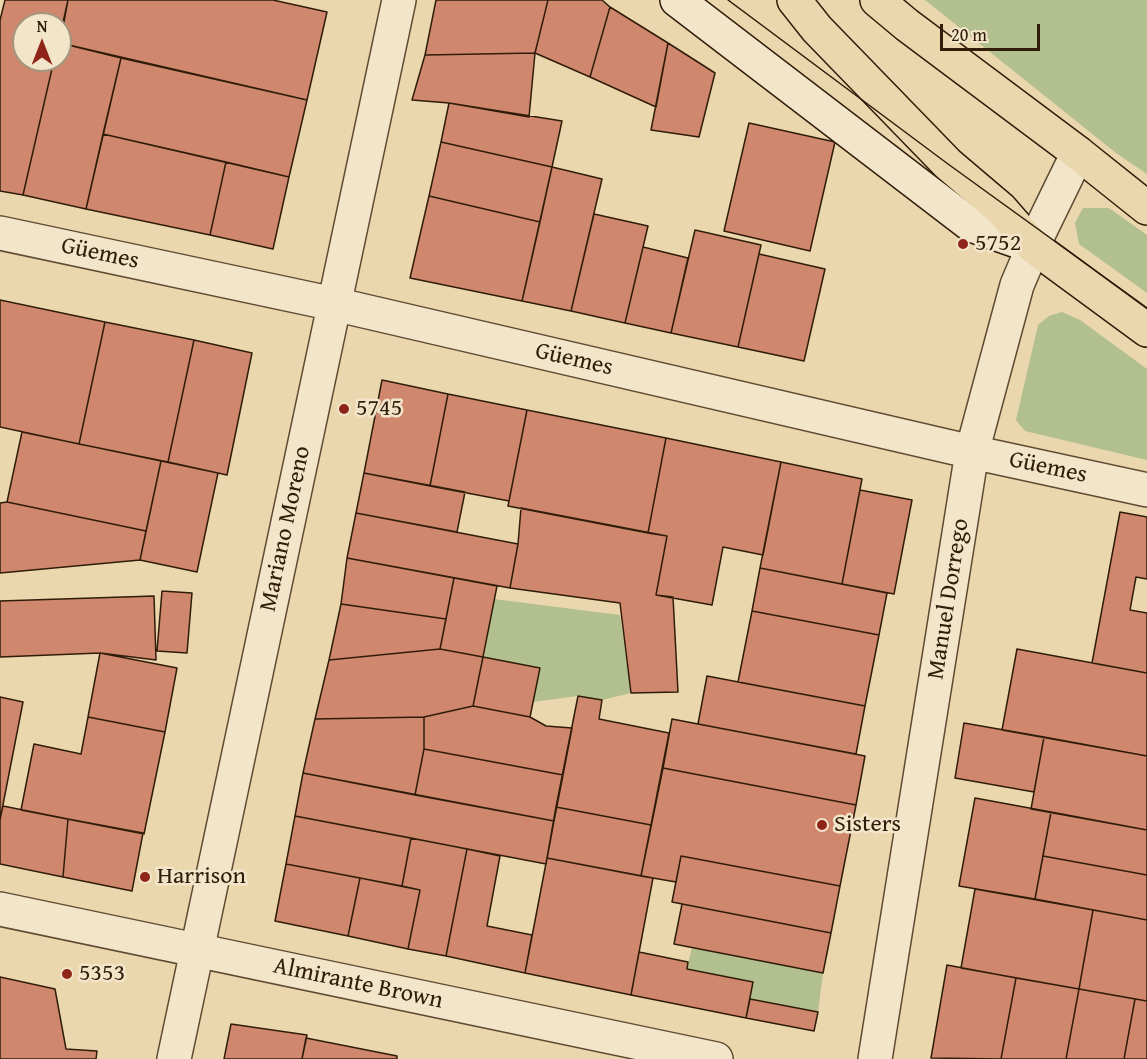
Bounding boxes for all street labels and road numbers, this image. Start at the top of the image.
street label: Güemes [58,232,142,276]
street label: Güemes [532,337,616,383]
street label: Mariano Moreno [254,444,318,614]
street label: Güemes [1006,446,1090,490]
street label: Manuel Dorrego [922,517,976,681]
street label: Almirante Brown [271,952,445,1016]

